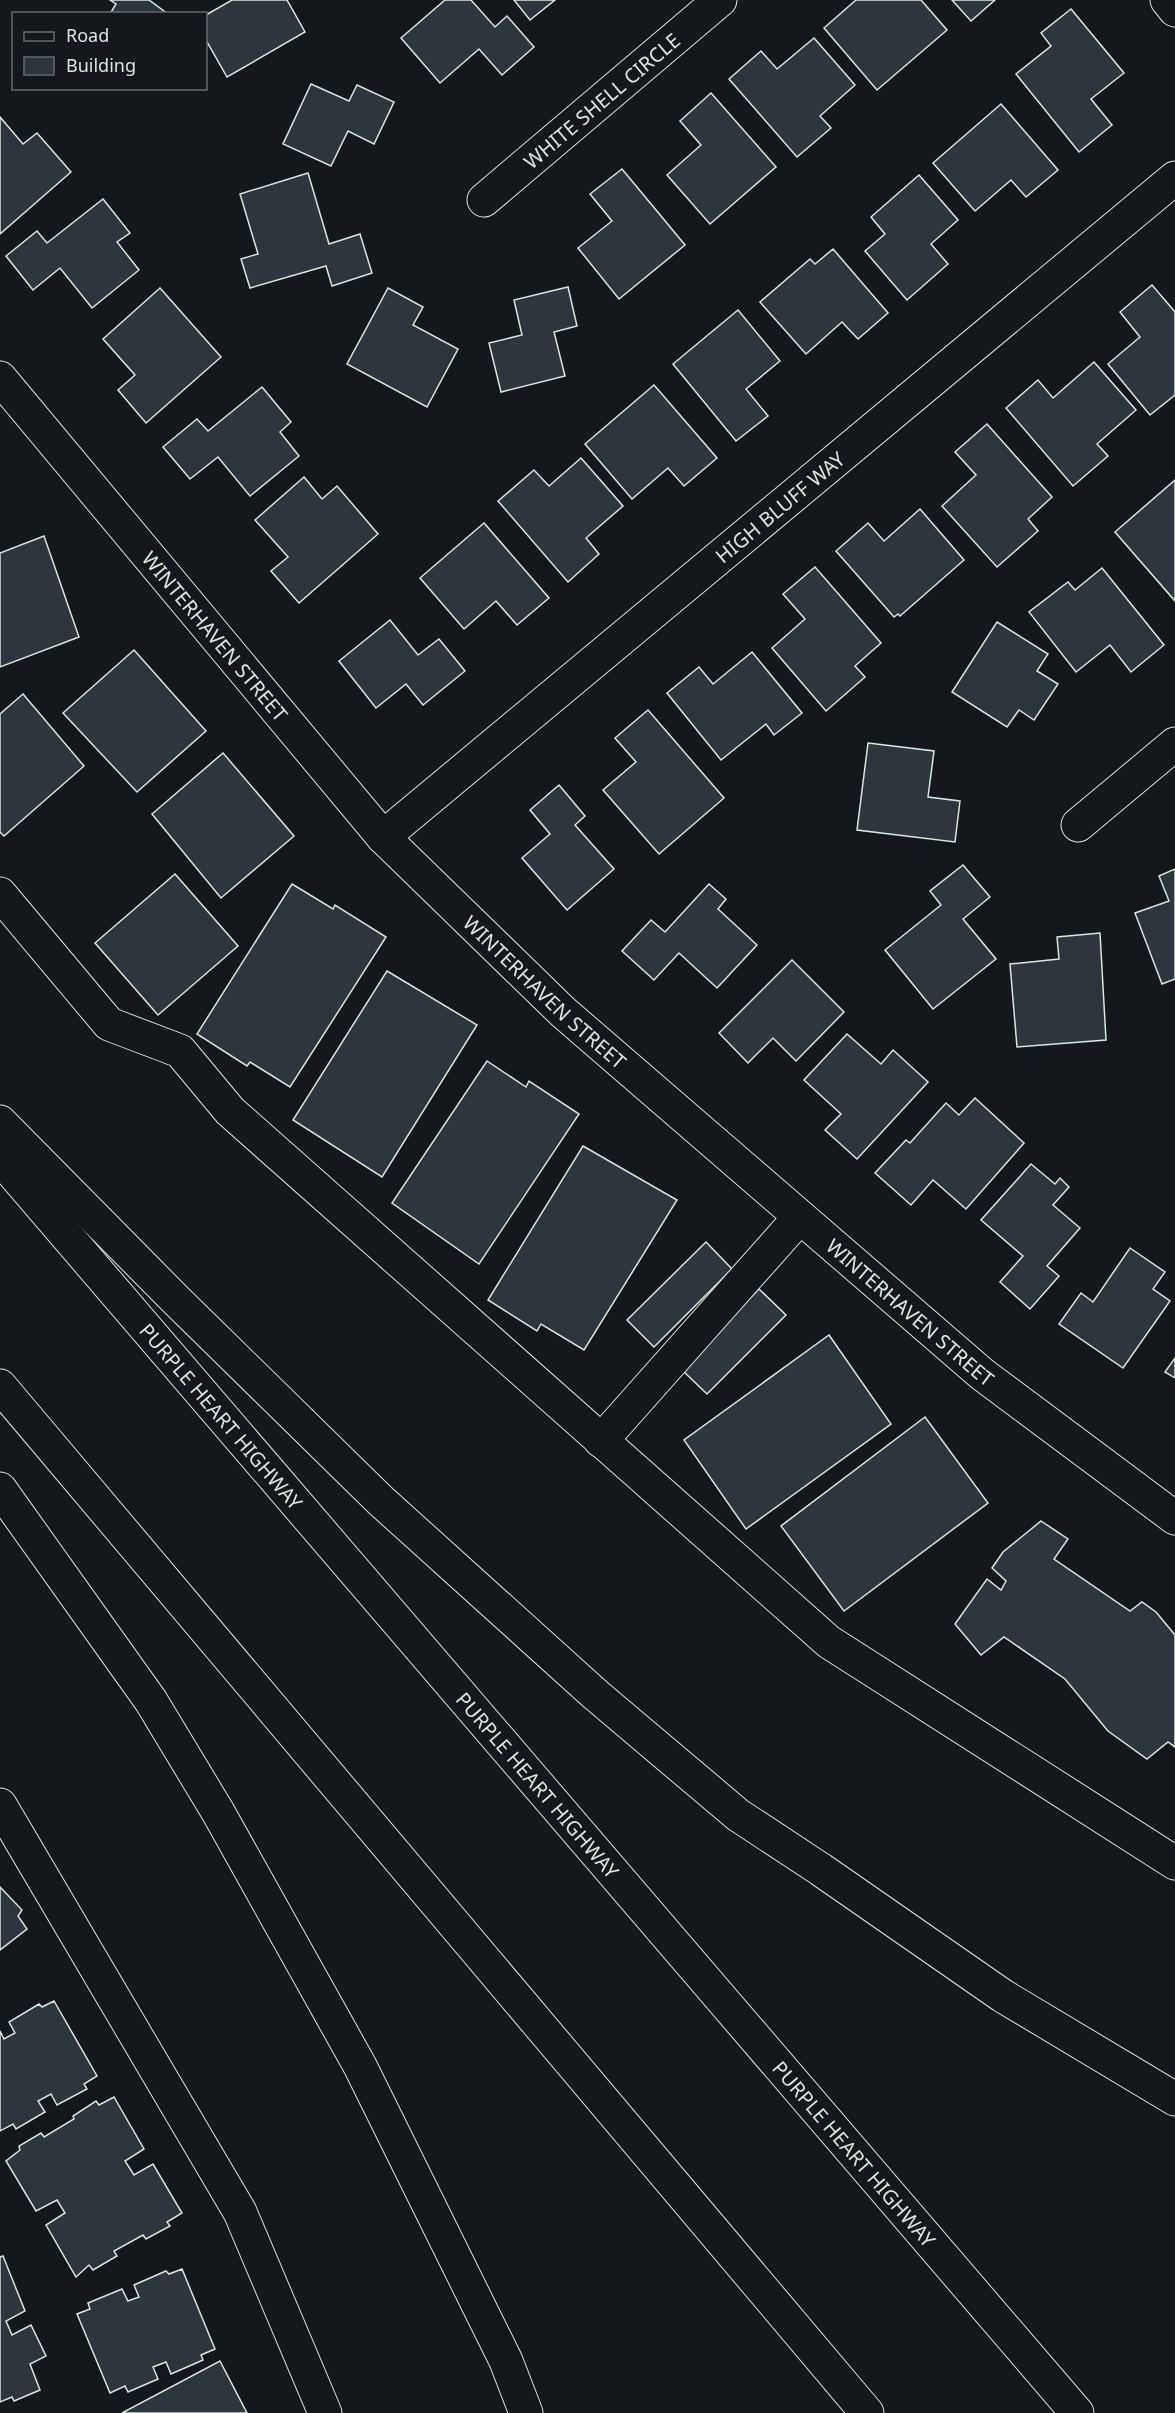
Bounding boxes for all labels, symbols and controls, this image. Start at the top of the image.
legend [12,12,207,90]
text: Road [66,23,109,47]
street label: WHITE SHELL CIRCLE [518,26,685,174]
text: Building [66,53,136,77]
street label: HIGH BLUFF WAY [709,445,851,569]
street label: WINTERHAVEN STREET [136,545,294,727]
street label: WINTERHAVEN STREET [458,909,632,1074]
street label: WINTERHAVEN STREET [821,1232,1000,1392]
street label: PURPLE HEART HIGHWAY [134,1317,309,1515]
street label: PURPLE HEART HIGHWAY [450,1686,626,1884]
street label: PURPLE HEART HIGHWAY [767,2055,942,2253]

